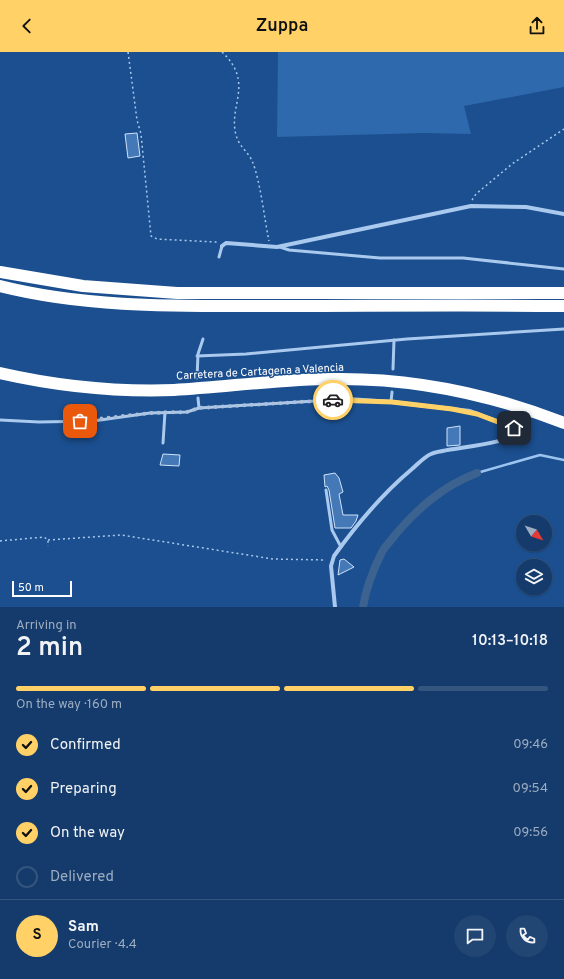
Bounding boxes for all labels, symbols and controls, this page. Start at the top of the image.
icon: back [16,15,38,37]
text: Zuppa [256,15,308,38]
icon: share [526,15,548,37]
street label: Carretera de Cartagena a Valencia [176,361,345,383]
courier [313,380,353,420]
icon: car [322,389,344,411]
pin [63,404,97,438]
icon: bag [69,410,91,432]
pin [497,411,531,445]
icon: home [503,417,525,439]
north arrow [516,515,552,551]
map controls [516,515,552,595]
button: layers [516,559,552,595]
scale bar [12,579,72,598]
text: 50 m [18,581,44,595]
text: Arriving in [16,618,77,634]
text: 2 min [16,632,83,665]
text: 10:13–10:18 [472,632,548,651]
text: On the way · 160 m [16,697,122,713]
icon: check [16,734,38,756]
text: Confirmed [50,736,121,755]
text: 09:46 [513,737,548,753]
icon: check [16,778,38,800]
text: Preparing [50,780,117,799]
text: 09:54 [513,781,548,797]
icon: check [16,822,38,844]
text: On the way [50,824,125,843]
text: 09:56 [513,825,548,841]
text: Delivered [50,868,114,887]
button: chat [454,915,496,957]
button: phone [506,915,548,957]
text: Sam [68,918,99,937]
text: S [32,926,42,945]
text: Courier · 4.4 [68,937,137,953]

